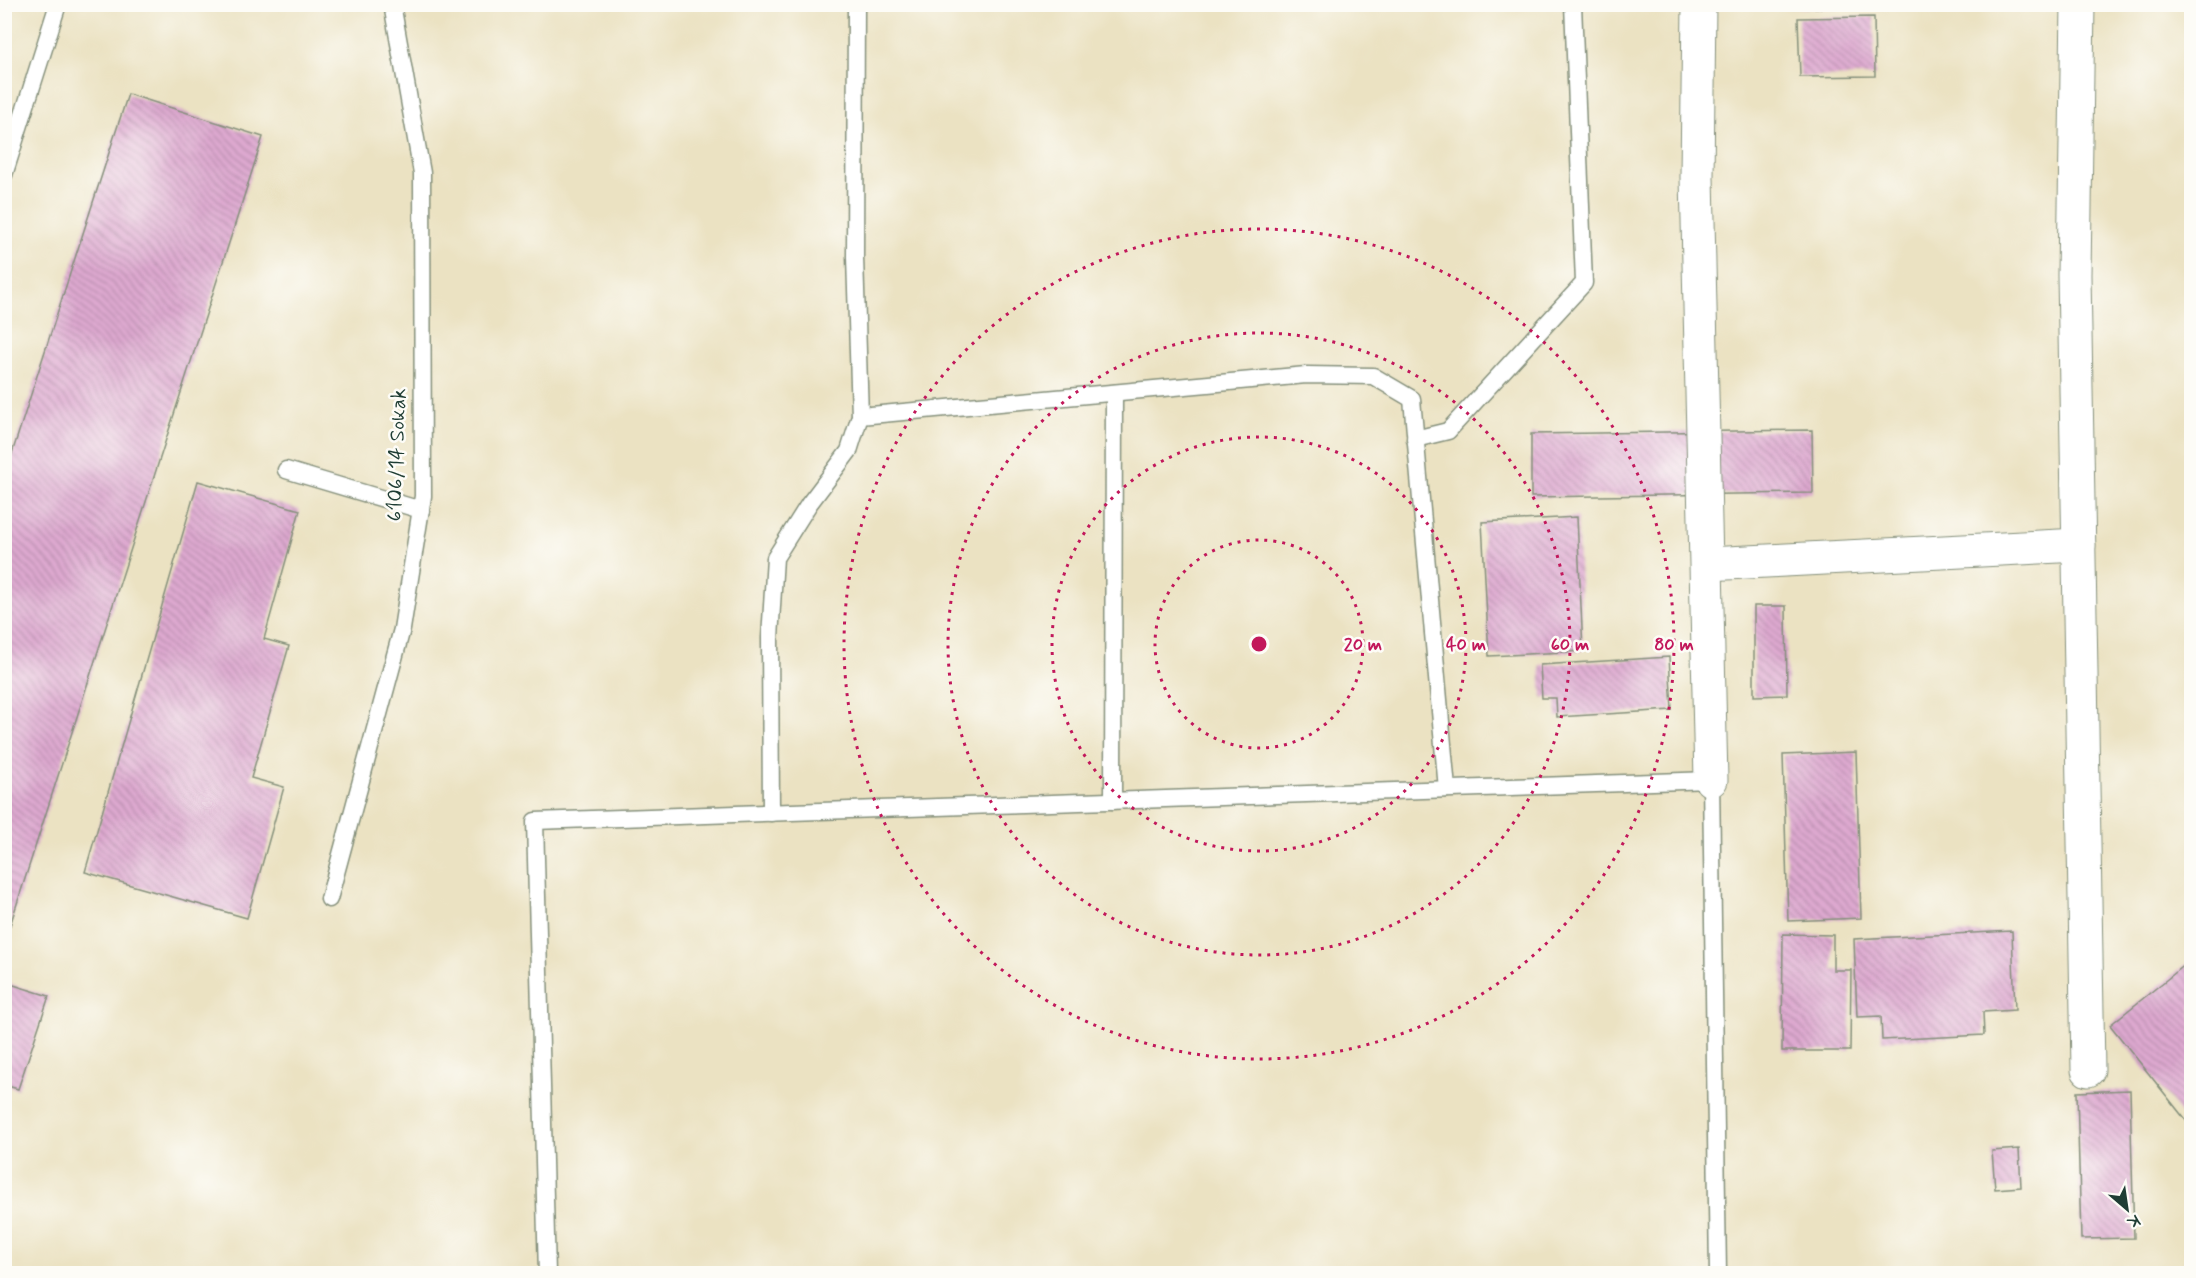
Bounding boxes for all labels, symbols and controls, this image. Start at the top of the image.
street label: 6106/14 Sokak [381,388,413,522]
text: 20 m [1344,633,1382,657]
text: 40 m [1446,633,1486,657]
text: 60 m [1551,633,1589,657]
text: 80 m [1654,633,1694,657]
centre of rings [1249,634,1269,654]
north arrow [2097,1179,2157,1239]
text: K [2123,1209,2144,1233]

